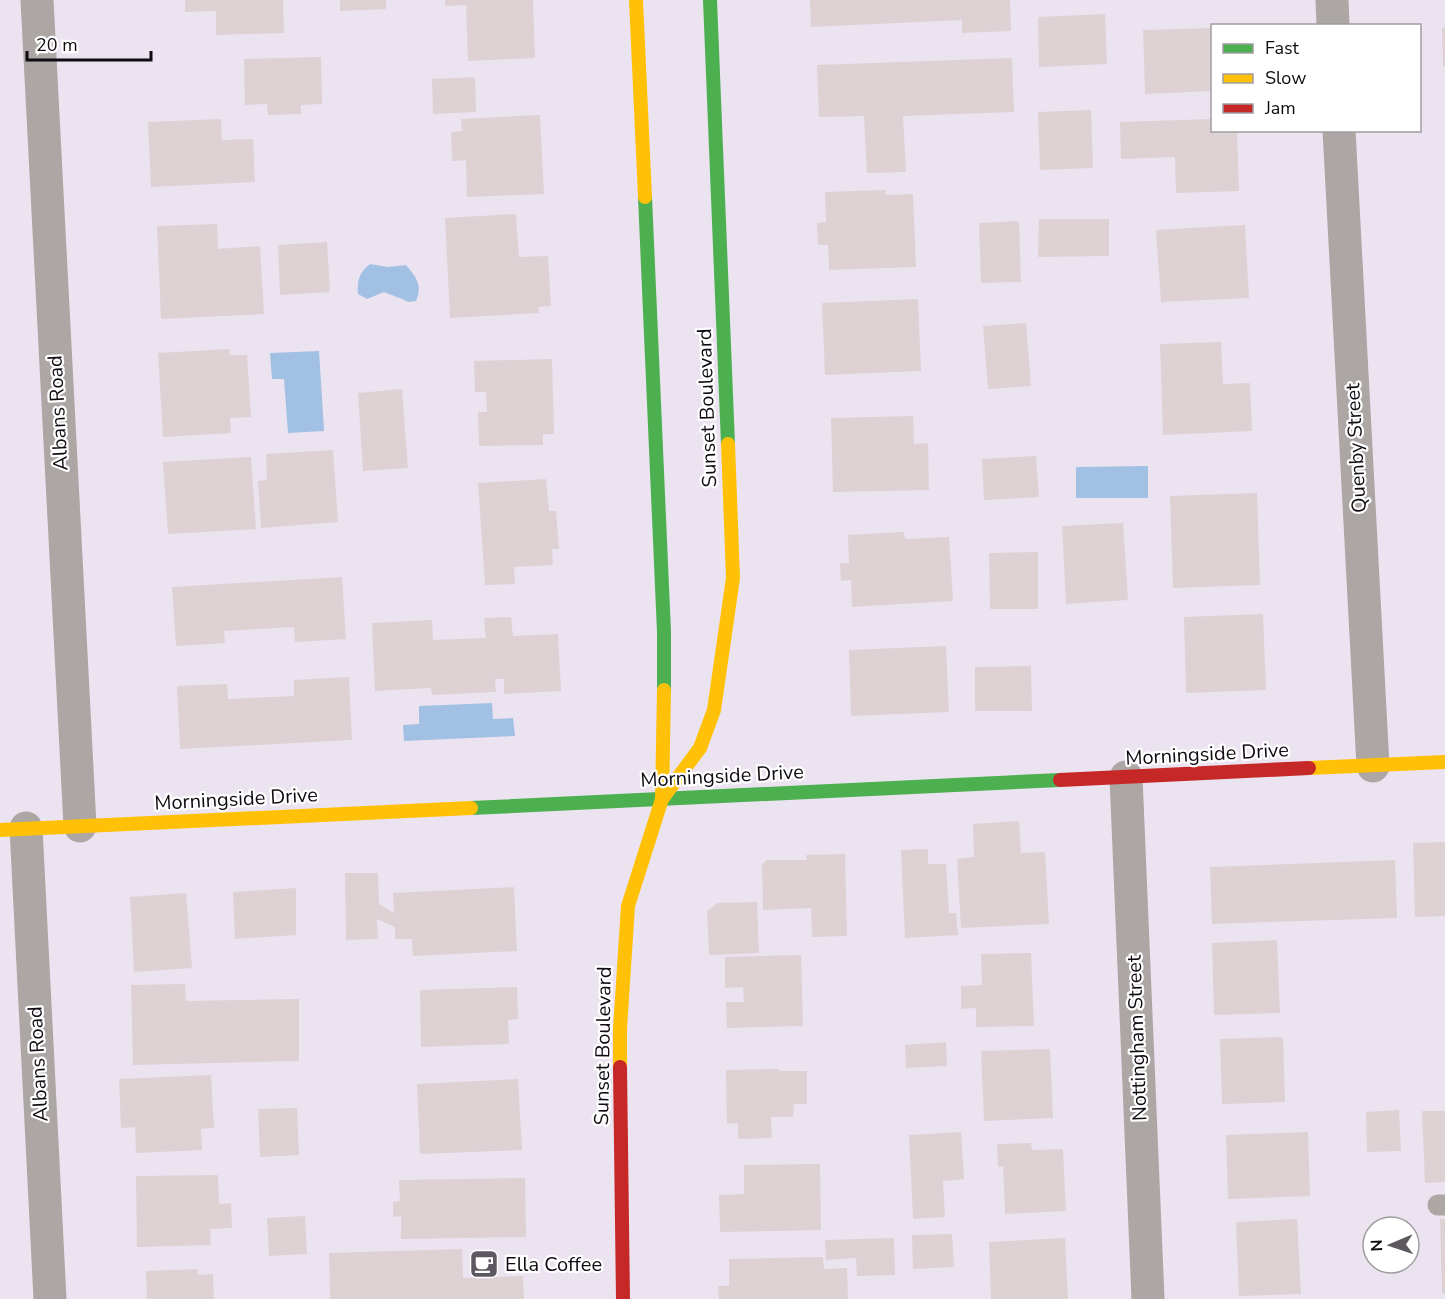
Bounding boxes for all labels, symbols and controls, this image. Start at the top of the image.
scale bar [27,24,152,62]
legend [1211,24,1421,132]
text: 20 m [36,33,78,57]
text: Fast [1265,36,1300,60]
text: Slow [1265,66,1306,90]
text: Jam [1264,96,1296,120]
street label: Sunset Boulevard [691,328,723,488]
street label: Albans Road [41,355,75,471]
street label: Quenby Street [1339,381,1373,514]
street label: Morningside Drive [1125,736,1289,772]
street label: Morningside Drive [640,758,804,794]
street label: Morningside Drive [154,781,318,817]
street label: Nottingham Street [1121,954,1153,1121]
street label: Sunset Boulevard [588,966,618,1126]
street label: Albans Road [21,1006,55,1122]
north arrow [1361,1215,1421,1275]
text: N [1366,1239,1388,1252]
cafe icon: Ella Coffee [468,1248,500,1280]
place label: Ella Coffee [505,1251,602,1278]

